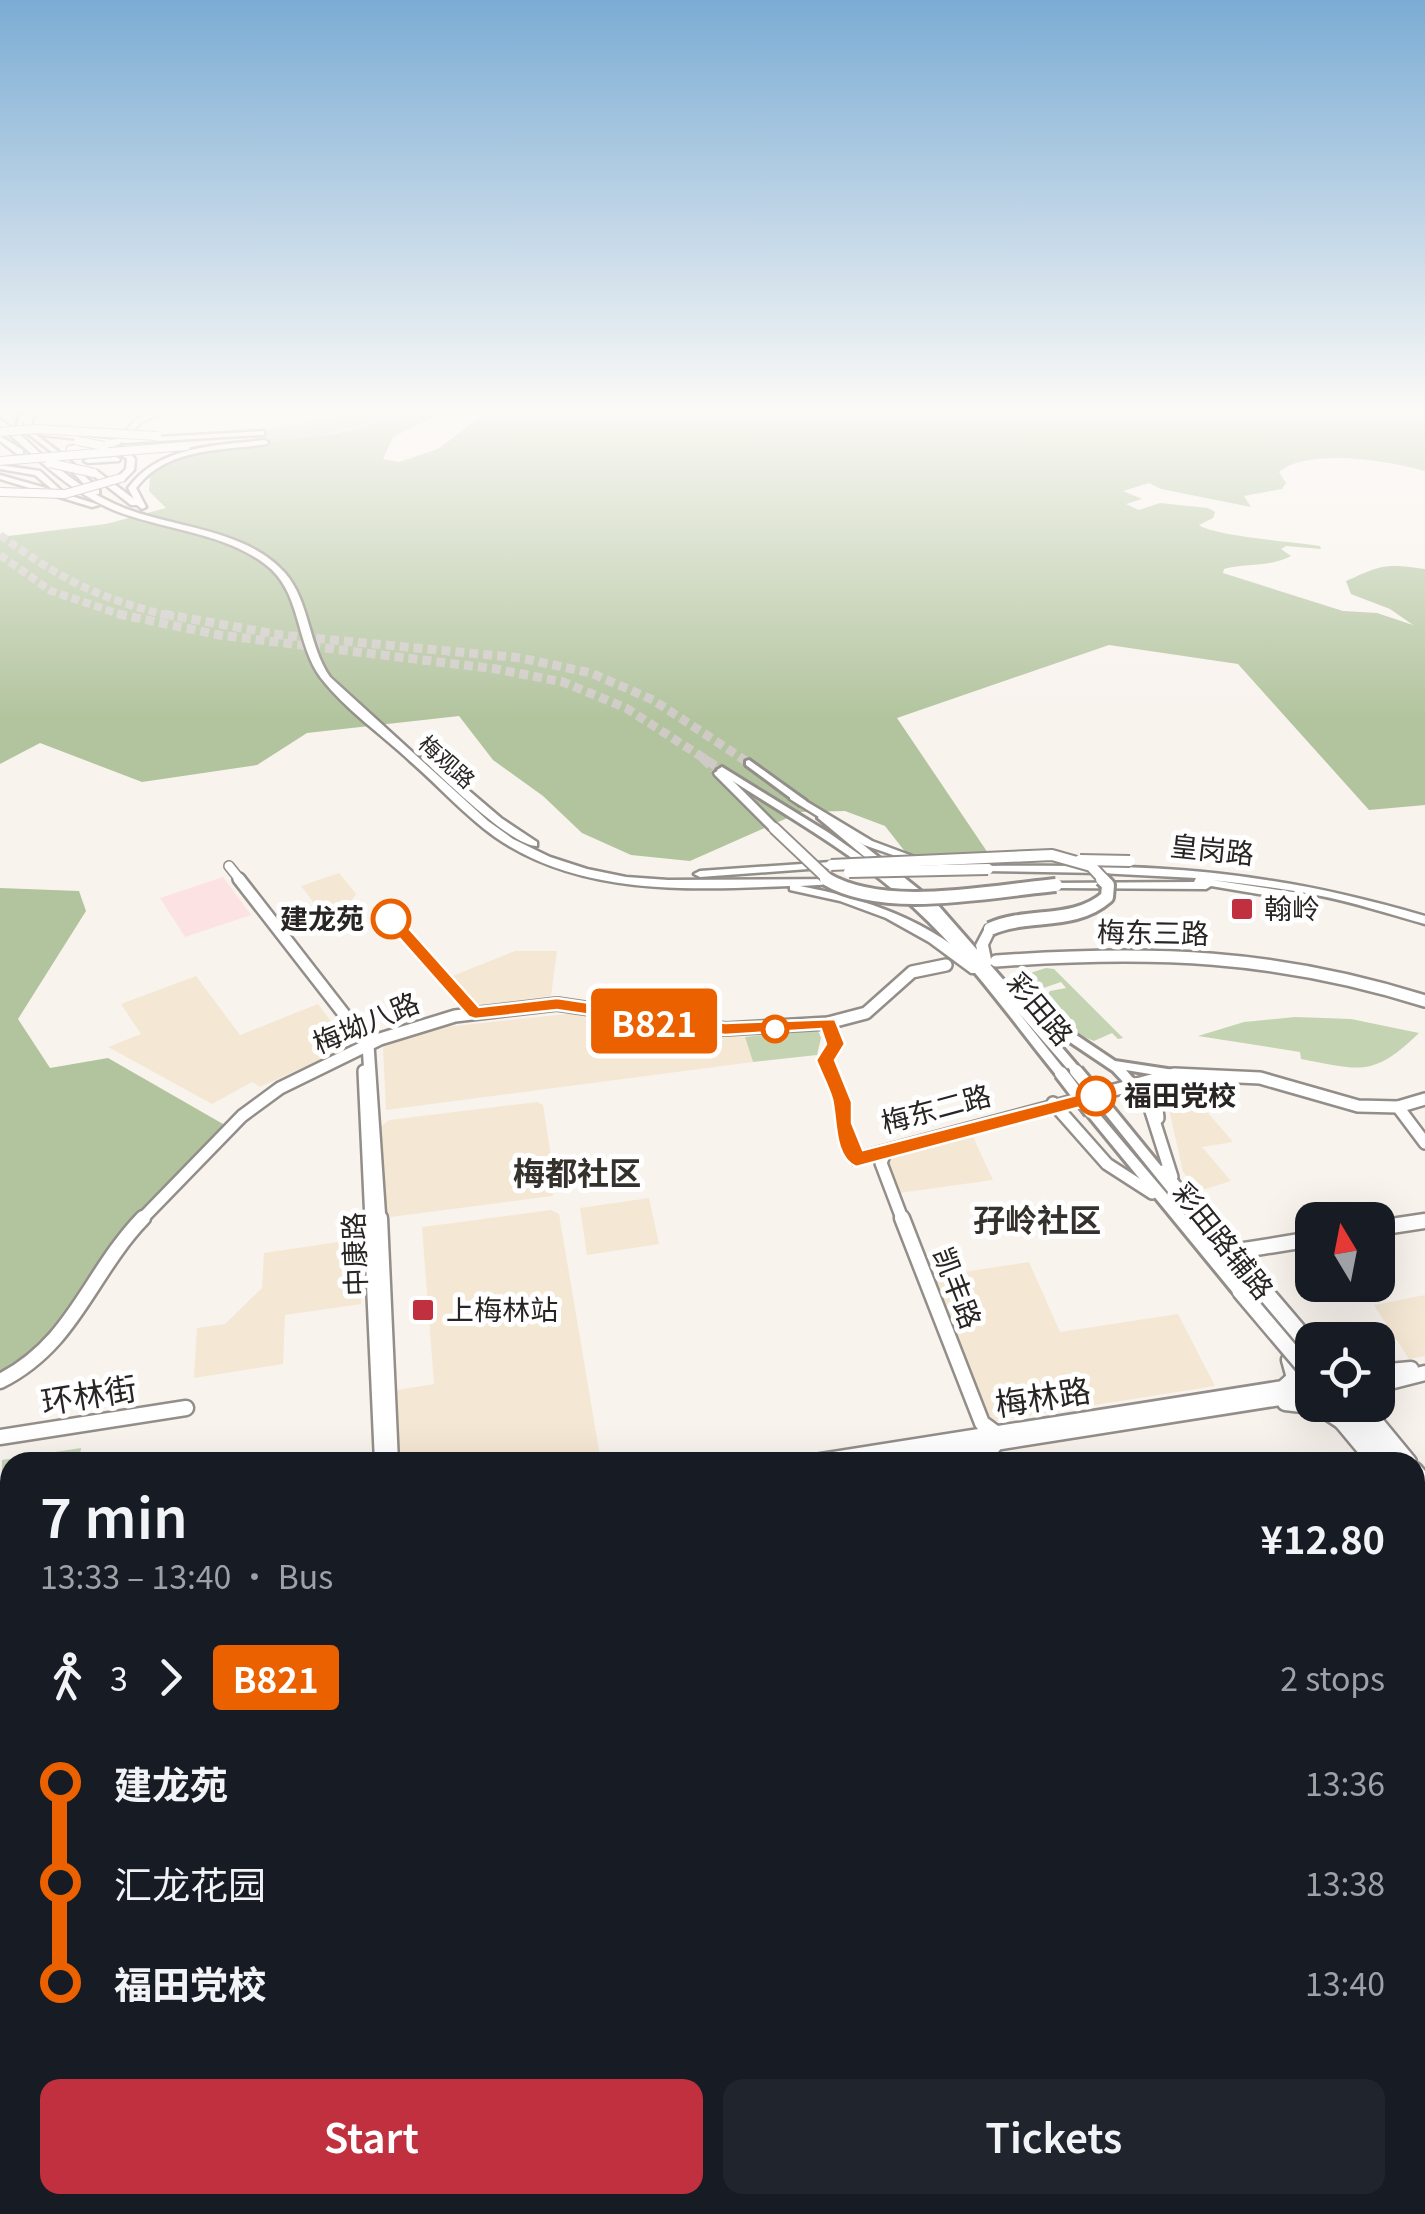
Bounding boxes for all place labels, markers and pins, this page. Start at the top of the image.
place label: 翰岭 [1264,887,1320,927]
marker: 翰岭 [1229,896,1255,922]
place label: 建龙苑 [280,897,364,937]
marker: 建龙苑 [372,900,410,938]
unlabelled marker [762,1016,788,1042]
place label: 福田党校 [1124,1074,1236,1114]
marker: 福田党校 [1077,1077,1115,1115]
place label: 上梅林站 [446,1288,558,1328]
marker: 上梅林站 [410,1297,436,1323]

